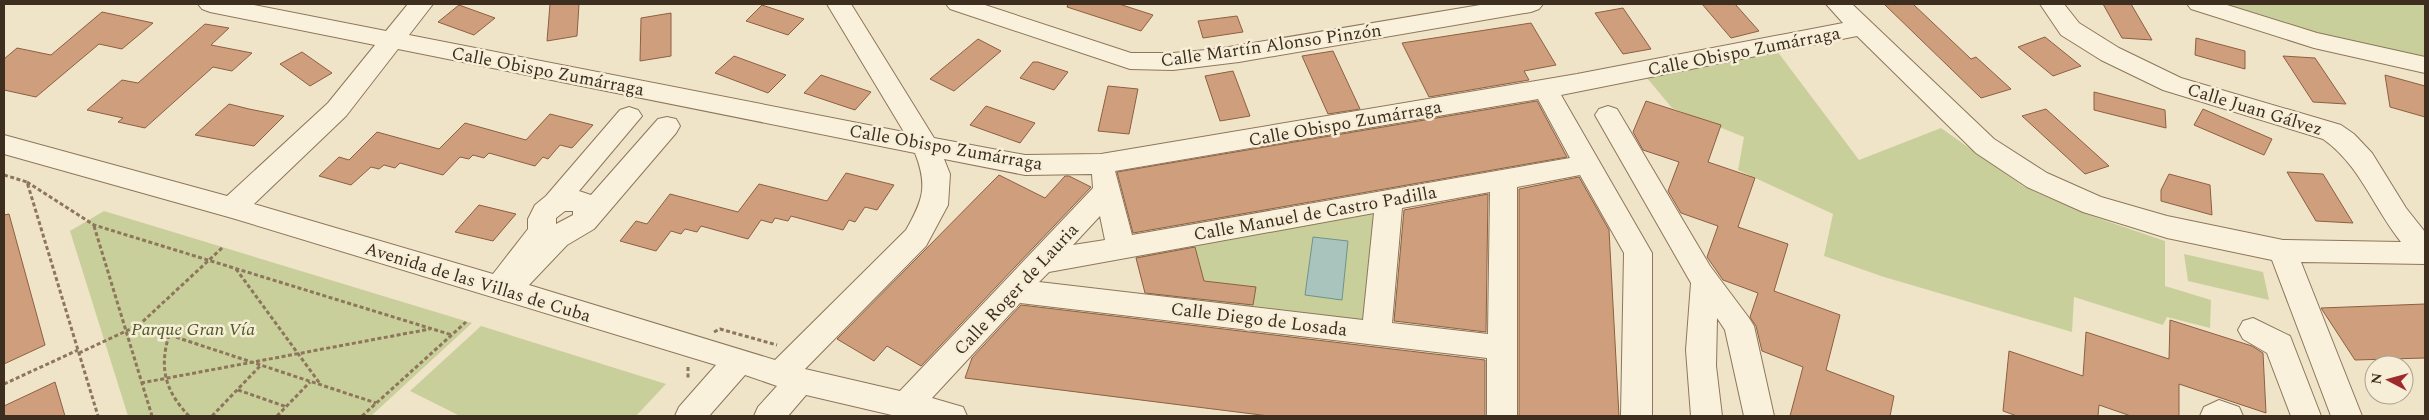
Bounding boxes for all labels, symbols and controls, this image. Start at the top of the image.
street label: Calle Martín Alonso Pinzón [1159,17,1383,74]
street label: Calle Obispo Zumárraga [1645,20,1843,83]
street label: Calle Obispo Zumárraga [449,40,647,103]
street label: Calle Juan Gálvez [2184,76,2326,143]
street label: Calle Obispo Zumárraga [1246,93,1444,154]
street label: Calle Obispo Zumárraga [847,117,1045,178]
street label: Calle Manuel de Castro Padilla [1191,179,1439,248]
street label: Calle Roger de Lauria [948,217,1085,362]
street label: Avenida de las Villas de Cuba [361,235,594,330]
street label: Calle Diego de Losada [1169,295,1349,344]
park label: Parque Gran Vía [131,316,255,343]
north arrow [2364,355,2414,405]
text: N [2366,372,2388,385]

